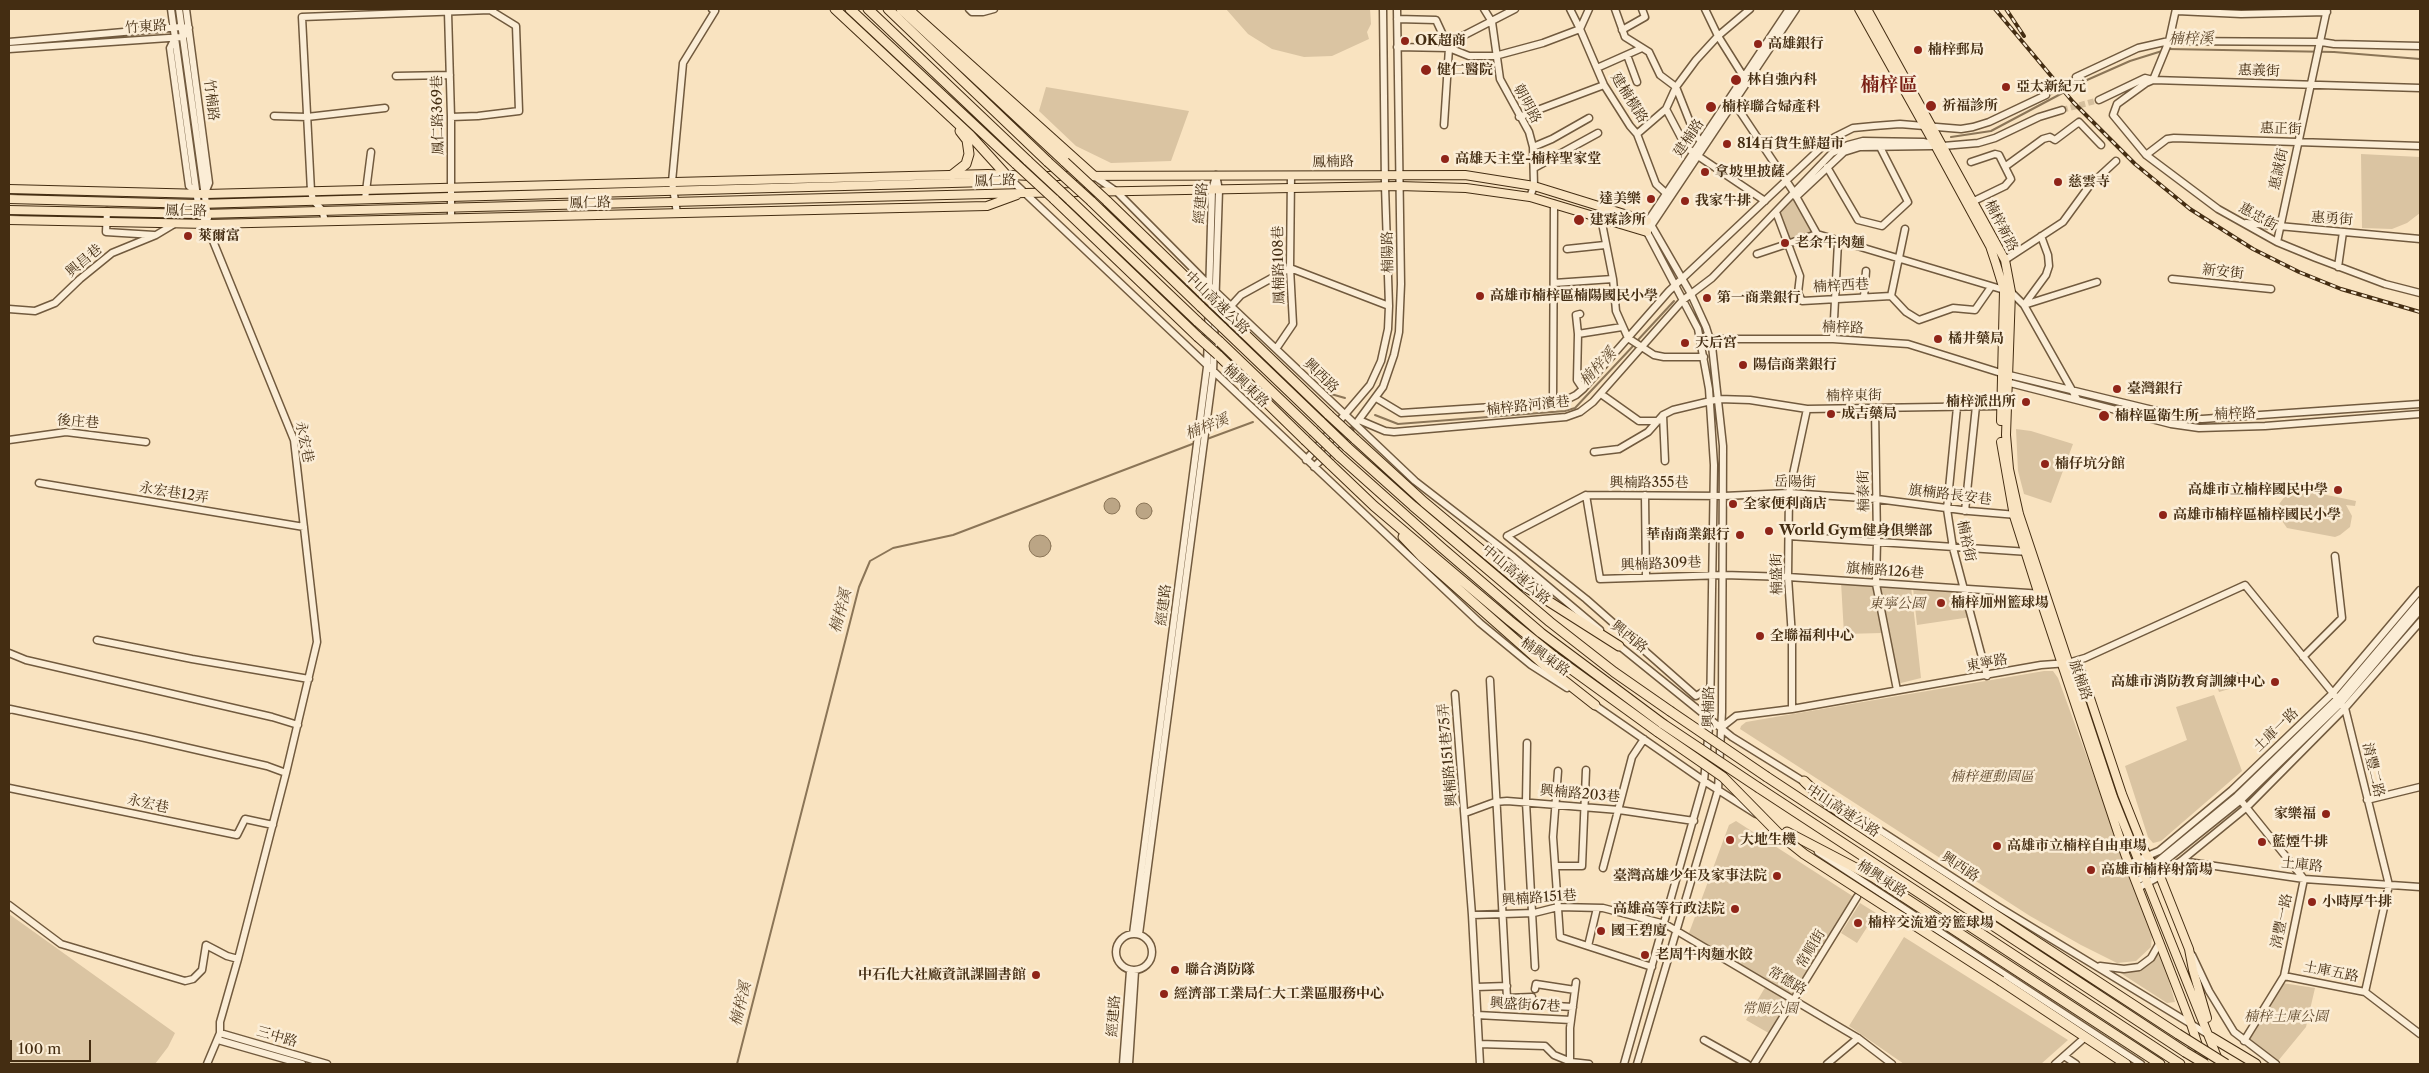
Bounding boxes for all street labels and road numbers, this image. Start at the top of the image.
street label: 竹東路 [124,17,168,37]
street label: 惠義街 [2238,62,2280,80]
street label: 建楠橫路 [1607,70,1651,126]
street label: 鳳仁路369巷 [429,75,447,155]
street label: 竹楠路 [200,78,222,122]
street label: 朝明路 [1510,82,1544,126]
street label: 建楠路 [1670,116,1708,160]
street label: 惠正街 [2260,120,2302,138]
street label: 惠誠街 [2266,147,2292,191]
street label: 鳳楠路 [1312,153,1354,171]
street label: 鳳仁路 [974,172,1016,190]
street label: 經建路 [1191,181,1211,225]
street label: 鳳仁路 [569,194,611,212]
street label: 楠梓新路 [1981,197,2021,255]
street label: 惠忠街 [2236,199,2280,235]
street label: 鳳仁路 [165,202,207,220]
street label: 惠勇街 [2310,209,2354,229]
street label: 鳳楠路108巷 [1270,225,1288,305]
street label: 楠陽路 [1379,231,1397,273]
street label: 興昌巷 [63,241,105,281]
street label: 新安街 [2201,261,2245,283]
street label: 中山高速公路 [1181,268,1253,338]
street label: 楠梓西巷 [1813,276,1869,296]
street label: 楠梓路 [1822,319,1864,337]
street label: 興西路 [1300,355,1342,397]
street label: 楠興東路 [1220,361,1272,411]
street label: 楠梓東街 [1826,387,1882,405]
street label: 楠梓路河濱巷 [1485,393,1571,419]
street label: 楠梓路 [2214,405,2256,423]
street label: 後庄巷 [56,412,100,432]
street label: 永宏巷 [291,420,317,464]
street label: 楠泰街 [1855,470,1873,512]
street label: 岳陽街 [1774,473,1816,491]
street label: 興楠路355巷 [1610,475,1688,491]
street label: 永宏巷12弄 [138,479,210,507]
street label: 旗楠路長安巷 [1907,482,1993,508]
street label: 楠裕街 [1953,519,1979,563]
street label: 中山高速公路 [1478,542,1554,608]
street label: 楠盛街 [1768,553,1786,595]
street label: 興楠路309巷 [1620,554,1702,574]
street label: 旗楠路126巷 [1845,560,1925,582]
street label: 經建路 [1153,583,1175,627]
street label: 興西路 [1607,617,1651,657]
street label: 楠興東路 [1517,634,1573,680]
street label: 東寧路 [1965,651,2009,675]
street label: 旗楠路 [2065,657,2095,703]
street label: 興楠路 [1700,686,1718,728]
street label: 興楠路151巷75弄 [1435,703,1461,807]
street label: 土庫一路 [2250,705,2302,755]
street label: 清豐二路 [2359,741,2387,799]
street label: 中山高速公路 [1803,781,1883,841]
street label: 興楠路203巷 [1539,782,1621,806]
street label: 永宏巷 [126,791,170,817]
street label: 興西路 [1938,849,1982,885]
street label: 土庫路 [2280,854,2324,876]
street label: 楠興東路 [1854,857,1910,901]
street label: 興楠路151巷 [1501,887,1577,909]
street label: 清豐一路 [2268,892,2296,950]
street label: 常順街 [1793,927,1829,971]
street label: 土庫五路 [2302,958,2360,986]
street label: 常德路 [1765,963,1809,999]
street label: 經建路 [1104,994,1124,1038]
street label: 興盛街67巷 [1489,995,1561,1015]
street label: 三中路 [254,1023,300,1051]

